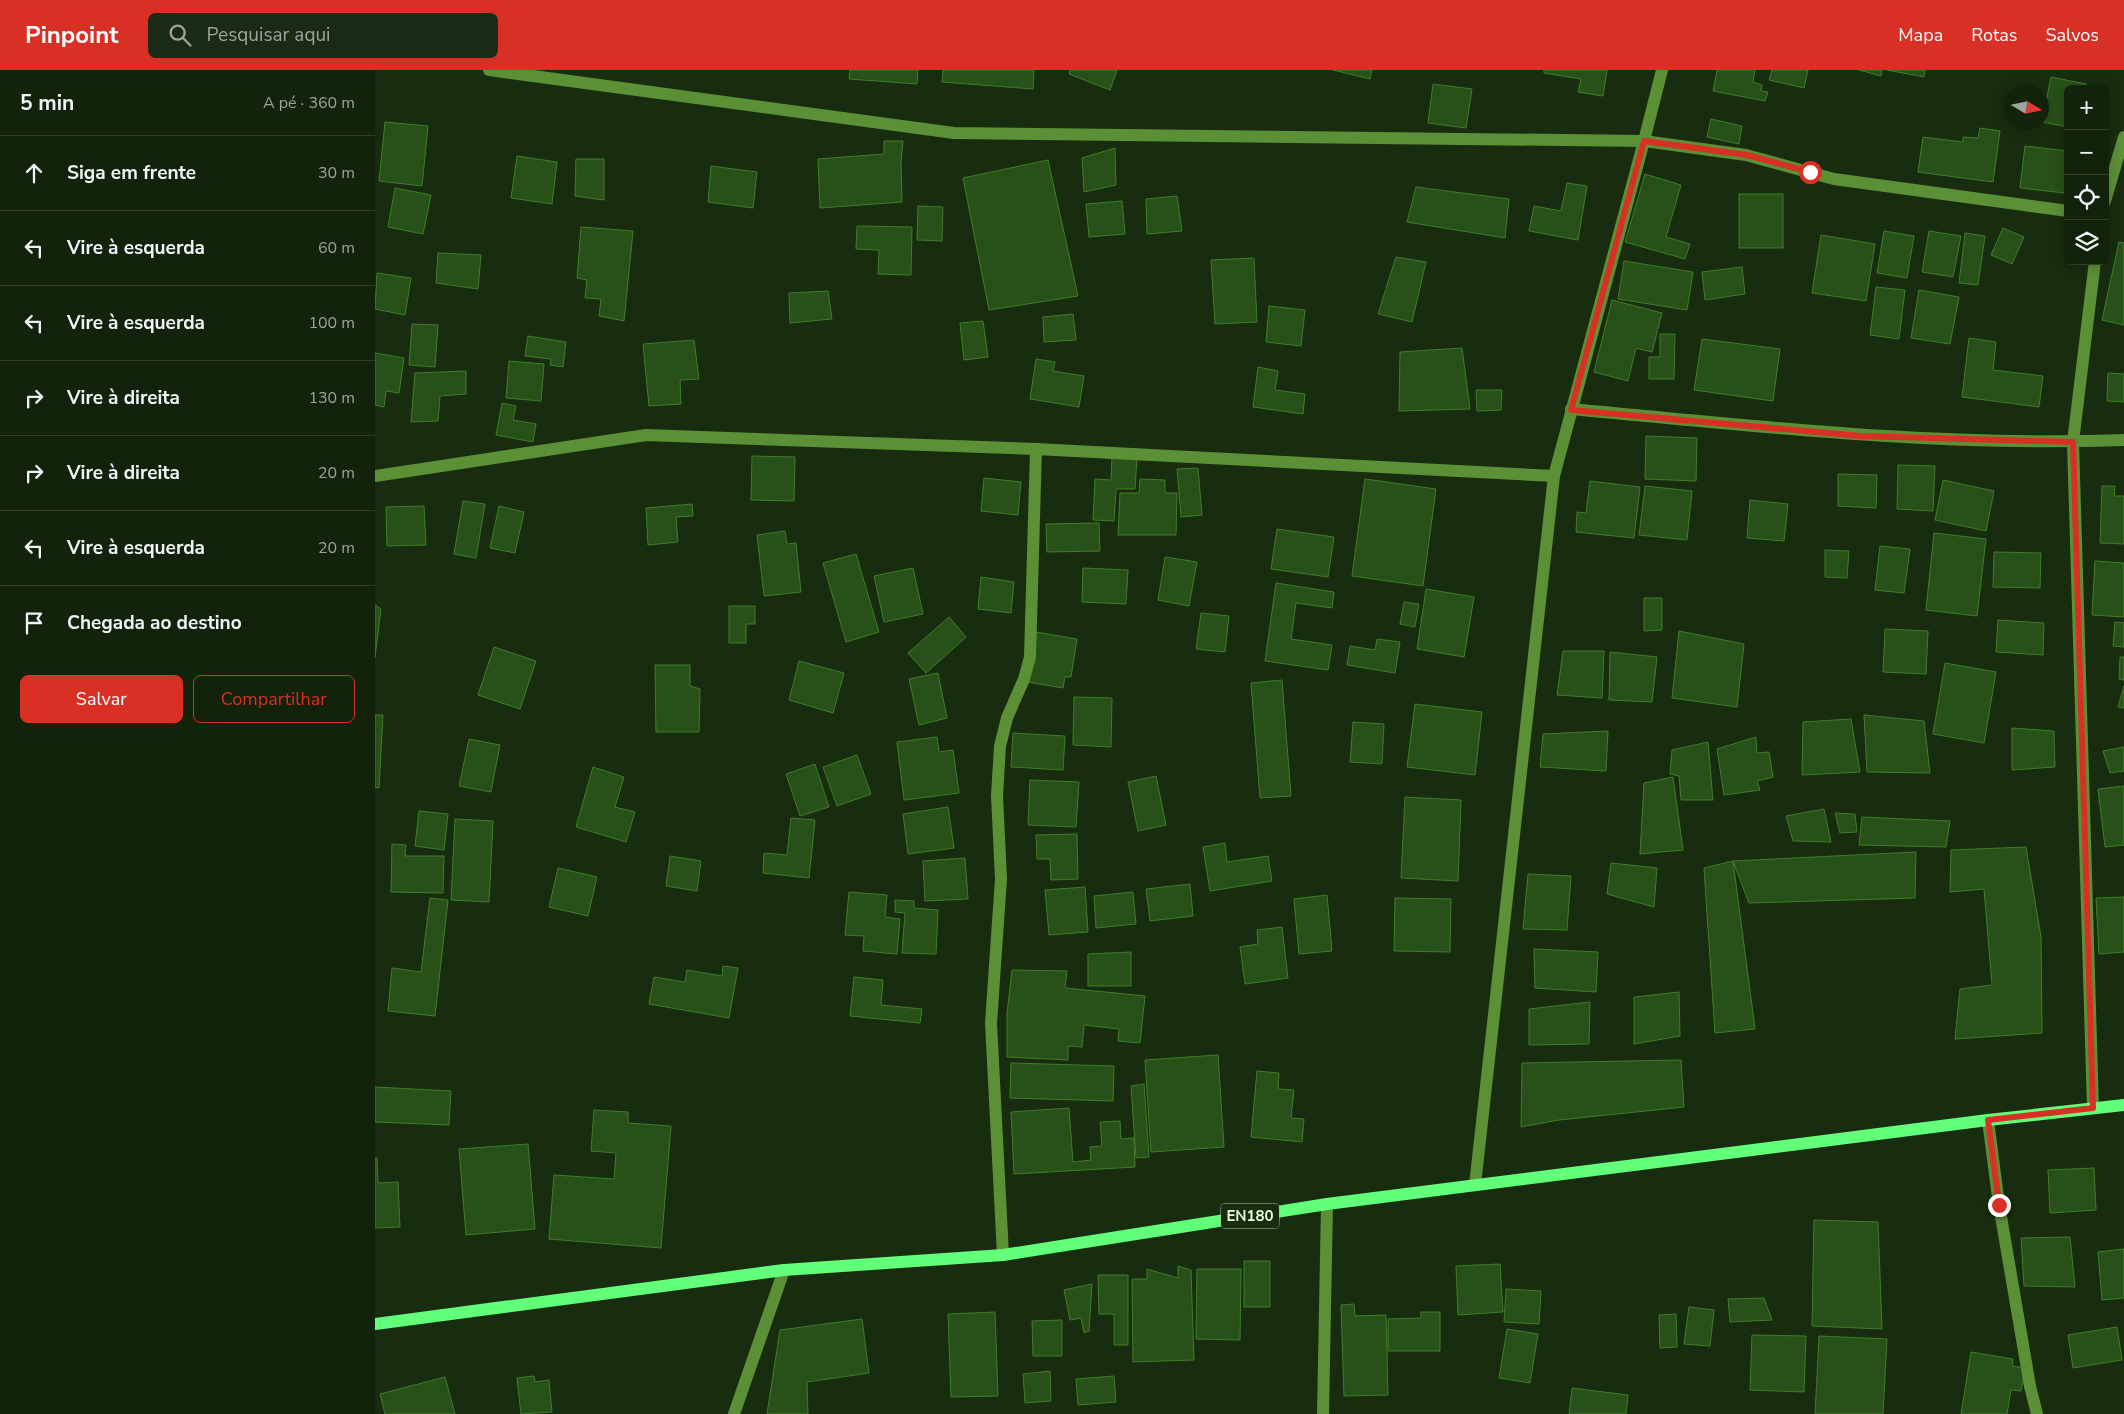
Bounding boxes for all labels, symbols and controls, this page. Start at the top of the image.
search box [148,13,498,58]
text: Pinpoint [25,19,118,51]
icon: search [166,21,194,49]
text: Pesquisar aqui [206,22,331,48]
text: Mapa [1898,23,1943,47]
text: Rotas [1971,23,2017,47]
text: Salvos [2045,23,2099,47]
north arrow [2004,85,2049,130]
map controls [2064,85,2109,265]
button: + [2064,85,2109,130]
text: 5 min [20,89,74,117]
text: A pé · 360 m [263,92,355,114]
button: − [2064,130,2109,175]
icon: ahead [20,159,48,187]
text: Siga em frente [67,160,196,186]
route start [1799,161,1822,184]
text: 30 m [318,162,355,184]
button: locate [2064,175,2109,220]
button: layers [2064,220,2109,265]
icon: left [20,234,48,262]
text: Vire à esquerda [67,235,205,261]
text: 60 m [318,237,355,259]
icon: left [20,309,48,337]
text: Vire à esquerda [67,310,205,336]
text: 100 m [308,312,355,334]
icon: right [20,384,48,412]
text: Vire à direita [67,385,180,411]
text: 130 m [308,387,355,409]
icon: right [20,459,48,487]
text: Vire à direita [67,460,180,486]
text: 20 m [318,462,355,484]
icon: left [20,534,48,562]
text: Vire à esquerda [67,535,205,561]
text: 20 m [318,537,355,559]
icon: arrive [20,609,48,637]
text: Chegada ao destino [67,610,242,636]
button: Salvar [20,675,183,723]
button: Compartilhar [193,675,355,723]
route end [1988,1194,2011,1217]
road number: EN180 [1221,1204,1279,1228]

